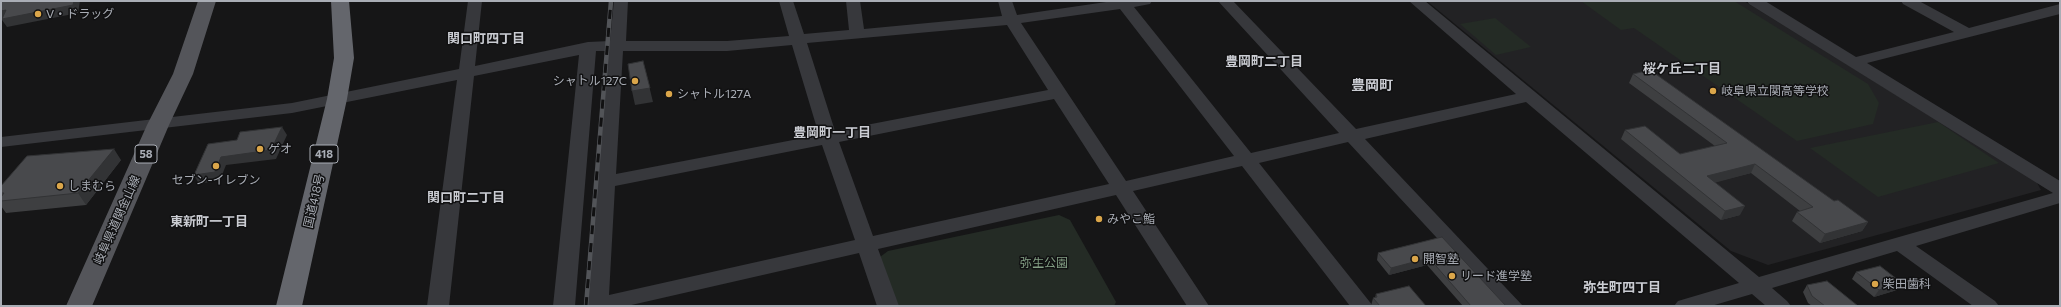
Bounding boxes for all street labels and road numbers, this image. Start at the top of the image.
road number: 58 [135,145,157,163]
road number: 418 [310,145,338,163]
street label: 国道418号 [301,172,327,230]
street label: 岐阜県道関金山線 [91,173,143,267]

